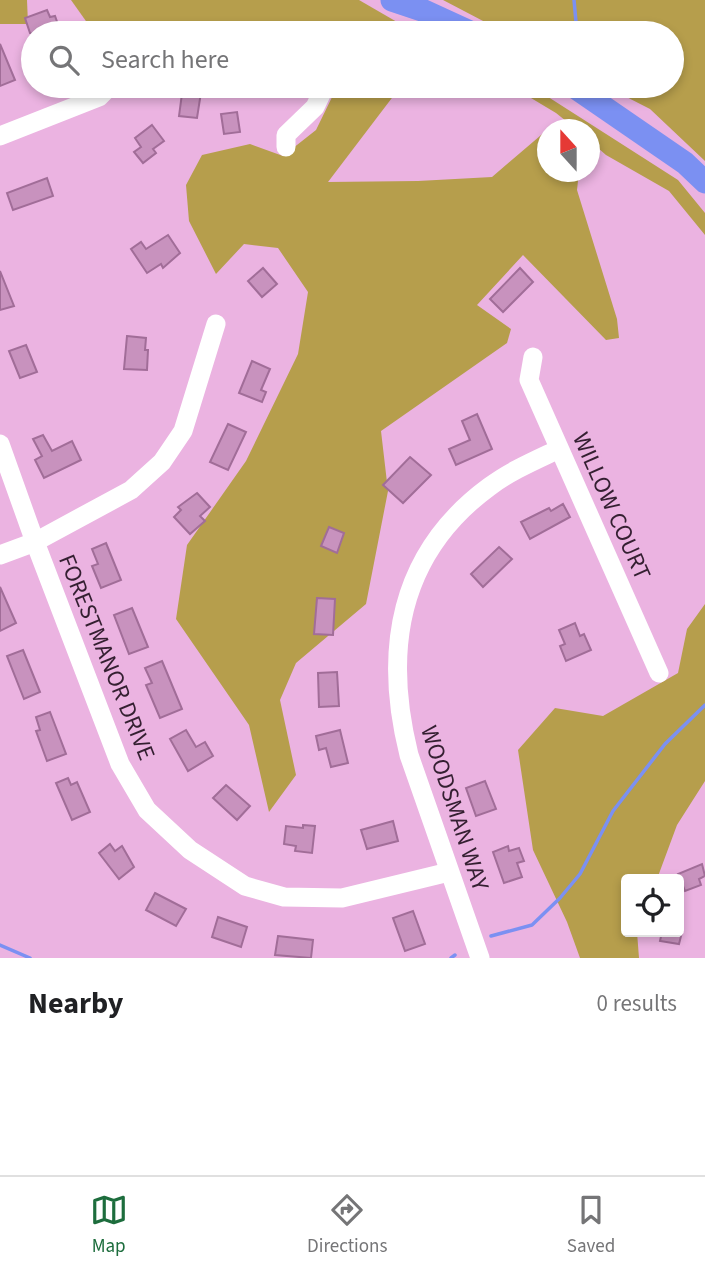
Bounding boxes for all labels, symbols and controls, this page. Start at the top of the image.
search box [21,21,684,98]
icon: search [45,41,83,79]
text: Search here [101,41,229,78]
north arrow [537,119,600,182]
street label: WILLOW COURT [563,427,660,586]
street label: FORESTMANOR DRIVE [49,549,164,765]
street label: WOODSMAN WAY [411,721,498,896]
map controls [621,874,684,937]
button: locate [621,874,684,937]
text: Nearby [28,982,123,1025]
text: 0 results [597,987,677,1020]
tab: Map [90,1191,128,1260]
tab: Directions [307,1191,387,1260]
tab: Saved [567,1191,615,1260]

